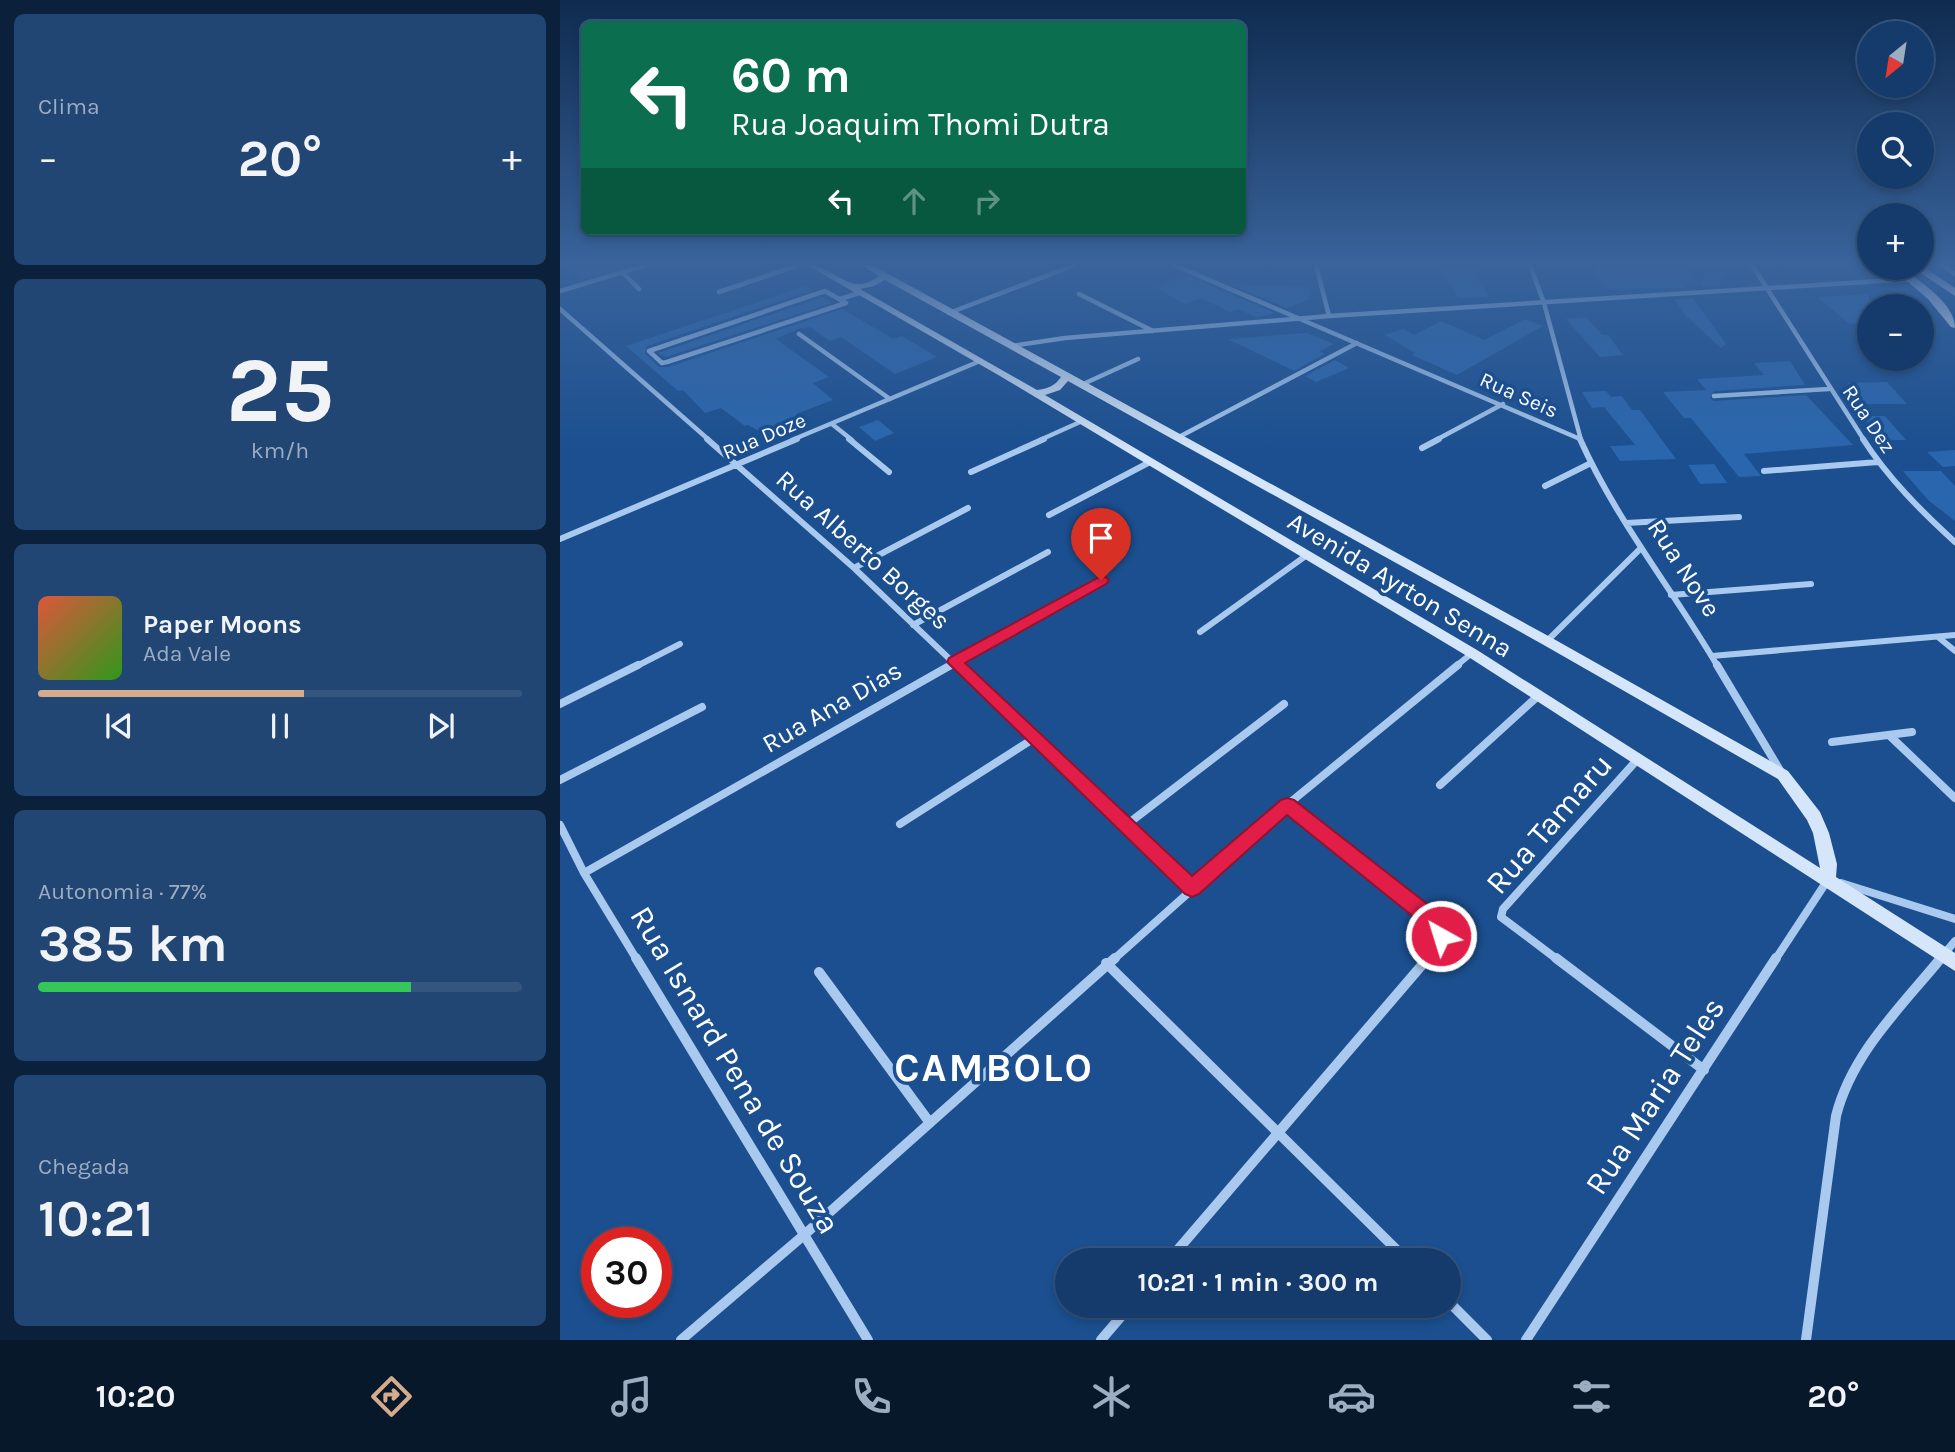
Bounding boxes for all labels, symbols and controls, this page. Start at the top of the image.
north arrow [1857,21,1934,98]
map controls [1857,21,1934,371]
text: 60 m [731,47,851,104]
icon: left [616,49,707,140]
text: Clima [38,93,100,120]
text: Rua Joaquim Thomi Dutra [731,106,1110,143]
button: search [1857,112,1934,189]
text: 20° [238,128,322,189]
text: − [38,136,58,181]
text: + [502,136,522,181]
icon: left [822,182,860,220]
icon: ahead [895,182,933,220]
icon: right [968,182,1006,220]
button: + [1857,203,1934,280]
button: − [1857,294,1934,371]
text: 25 [226,338,334,444]
street label: Rua Seis [1476,367,1562,423]
street label: Rua Dez [1838,380,1900,458]
street label: Rua Doze [719,408,809,464]
text: km/h [251,437,309,464]
street label: Rua Alberto Borges [769,464,957,636]
street label: Avenida Ayrton Senna [1282,506,1518,664]
pin [1071,508,1131,580]
street label: Rua Nove [1641,513,1727,623]
icon: arrive [1082,519,1120,557]
text: Paper Moons [143,609,302,640]
text: Ada Vale [143,640,231,667]
street label: Rua Ana Dias [757,655,907,759]
icon: previous [100,707,138,745]
icon: pause [261,707,299,745]
icon: next [422,707,460,745]
street label: Rua Tamaru [1478,746,1620,902]
text: Autonomia · 77% [38,878,207,905]
street label: Rua Isnard Pena de Souza [622,899,848,1241]
position arrow [1404,899,1478,973]
text: 385 km [38,913,228,974]
street label: Rua Maria Teles [1578,991,1732,1201]
district label: CAMBOLO [894,1044,1094,1091]
text: Chegada [38,1153,130,1180]
text: 10:21 [38,1188,153,1249]
speed limit sign: 30 [581,1227,672,1318]
text: 10:21 · 1 min · 300 m [1138,1267,1378,1298]
icon: directions [367,1372,416,1421]
icon: music [607,1372,656,1421]
icon: phone [847,1372,896,1421]
icon: climate [1087,1372,1136,1421]
icon: car [1327,1372,1376,1421]
icon: filters [1567,1372,1616,1421]
text: 10:20 [96,1378,175,1415]
text: 20° [1807,1378,1859,1415]

